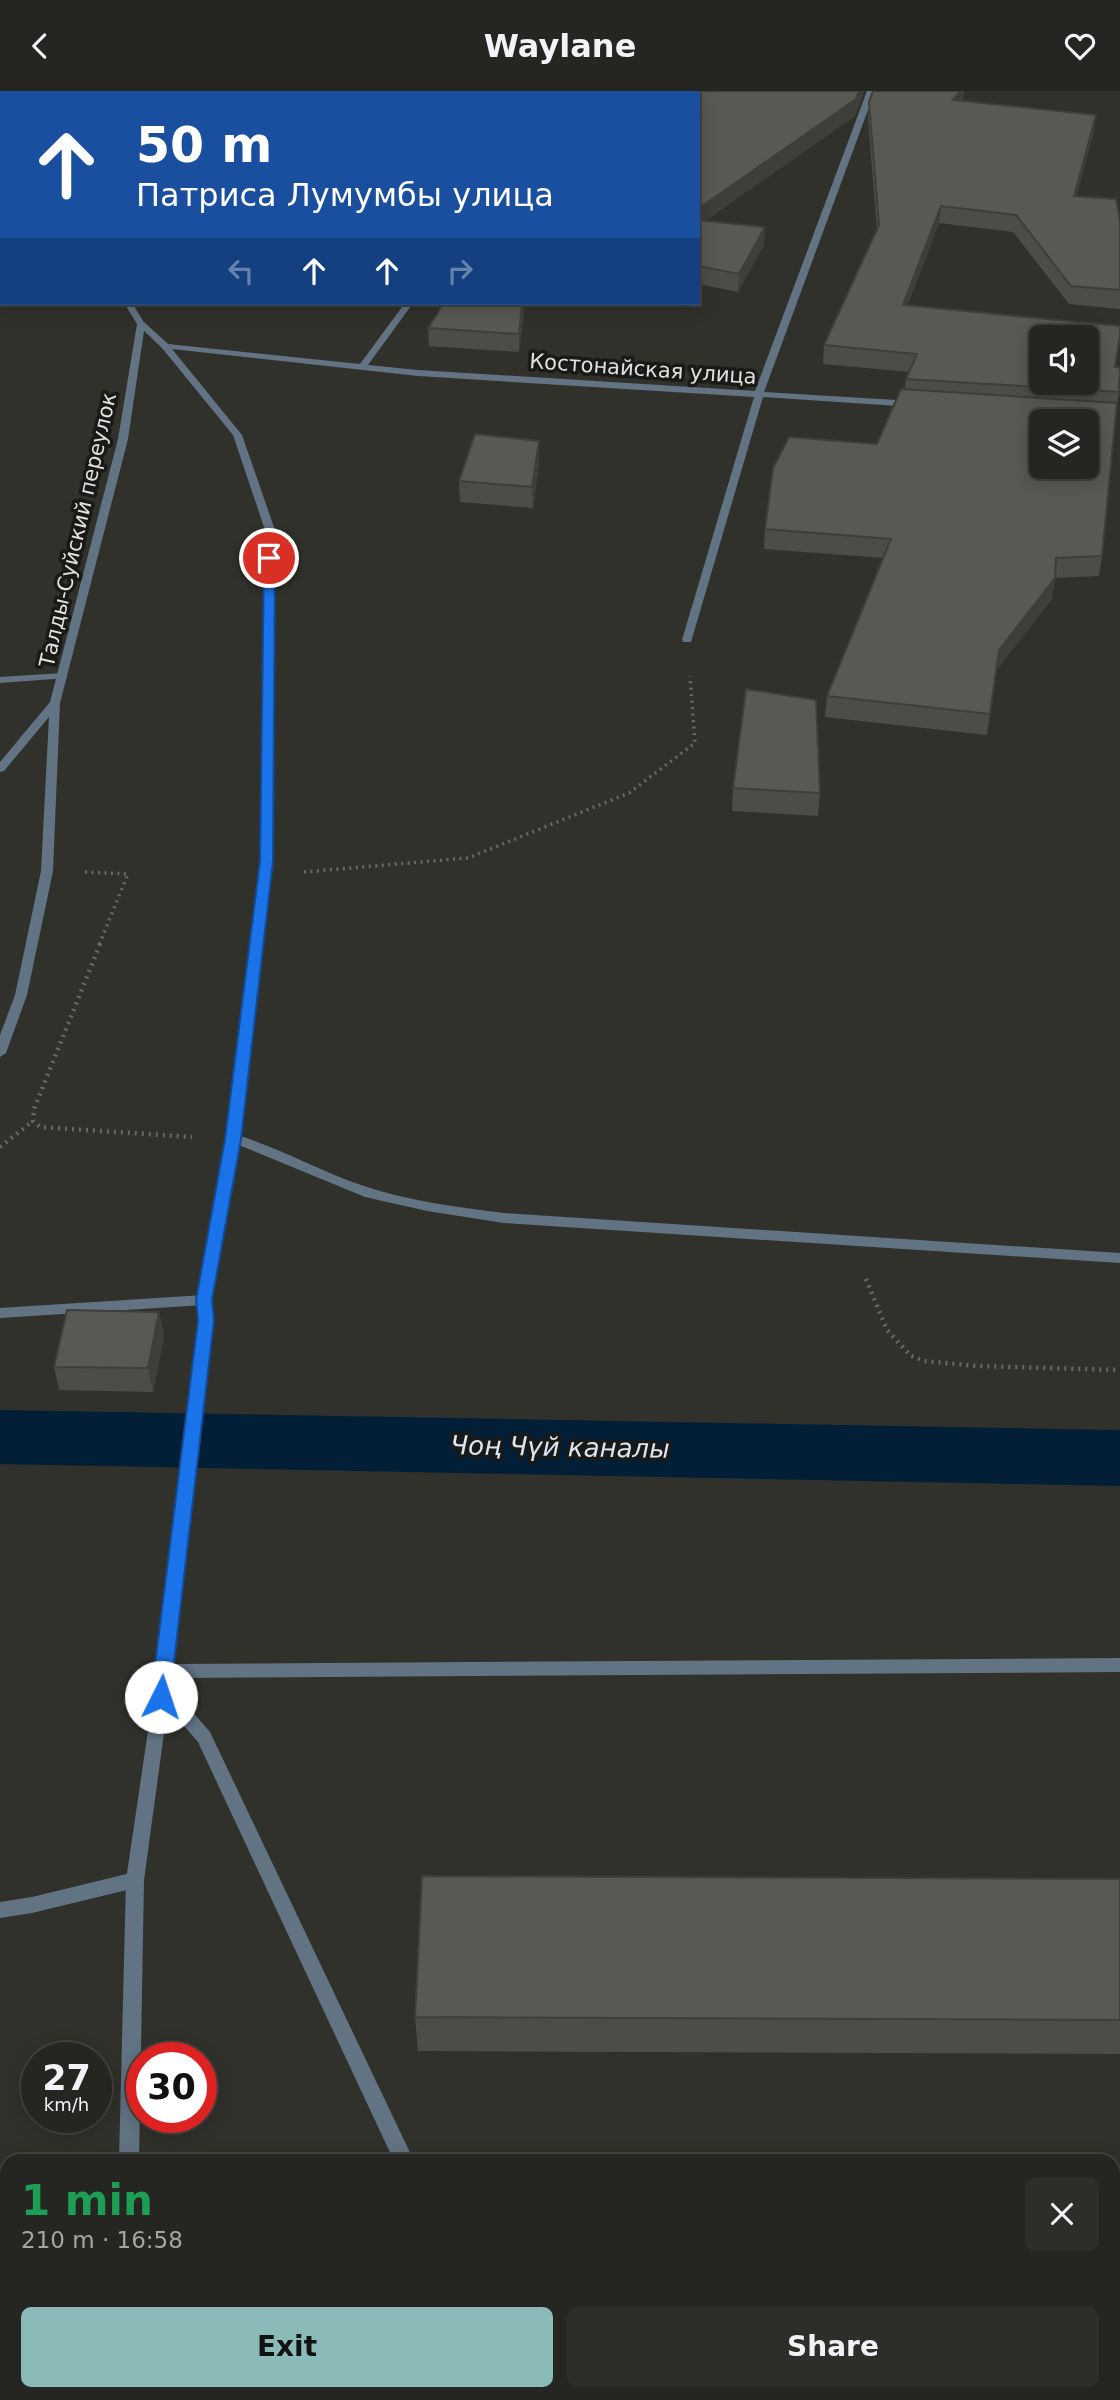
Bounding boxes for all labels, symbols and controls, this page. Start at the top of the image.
icon: back [21,27,59,65]
text: Waylane [484,27,636,65]
icon: heart [1061,27,1099,65]
text: 50 m [136,117,272,174]
icon: ahead [21,119,112,210]
text: Патриса Лумумбы улица [136,176,554,214]
icon: left [222,252,260,290]
icon: ahead [295,252,333,290]
icon: ahead [368,252,406,290]
icon: right [441,252,479,290]
map controls [1029,325,1099,479]
button: sound [1029,325,1099,395]
street label: Костонайская улица [529,349,757,389]
street label: Талды-Суйский переулок [34,390,121,671]
button: layers [1029,409,1099,479]
pin [239,528,299,588]
icon: arrive [250,539,288,577]
water label: Чоң Чүй каналы [450,1430,670,1464]
position arrow [124,1660,198,1734]
speed limit sign: 30 [126,2042,217,2133]
text: 27 [42,2058,91,2098]
text: km/h [44,2094,89,2115]
text: 1 min [21,2176,153,2225]
button: close [1025,2177,1099,2251]
text: 210 m · 16:58 [21,2227,183,2253]
button: Exit [21,2307,553,2387]
button: Share [567,2307,1099,2387]

